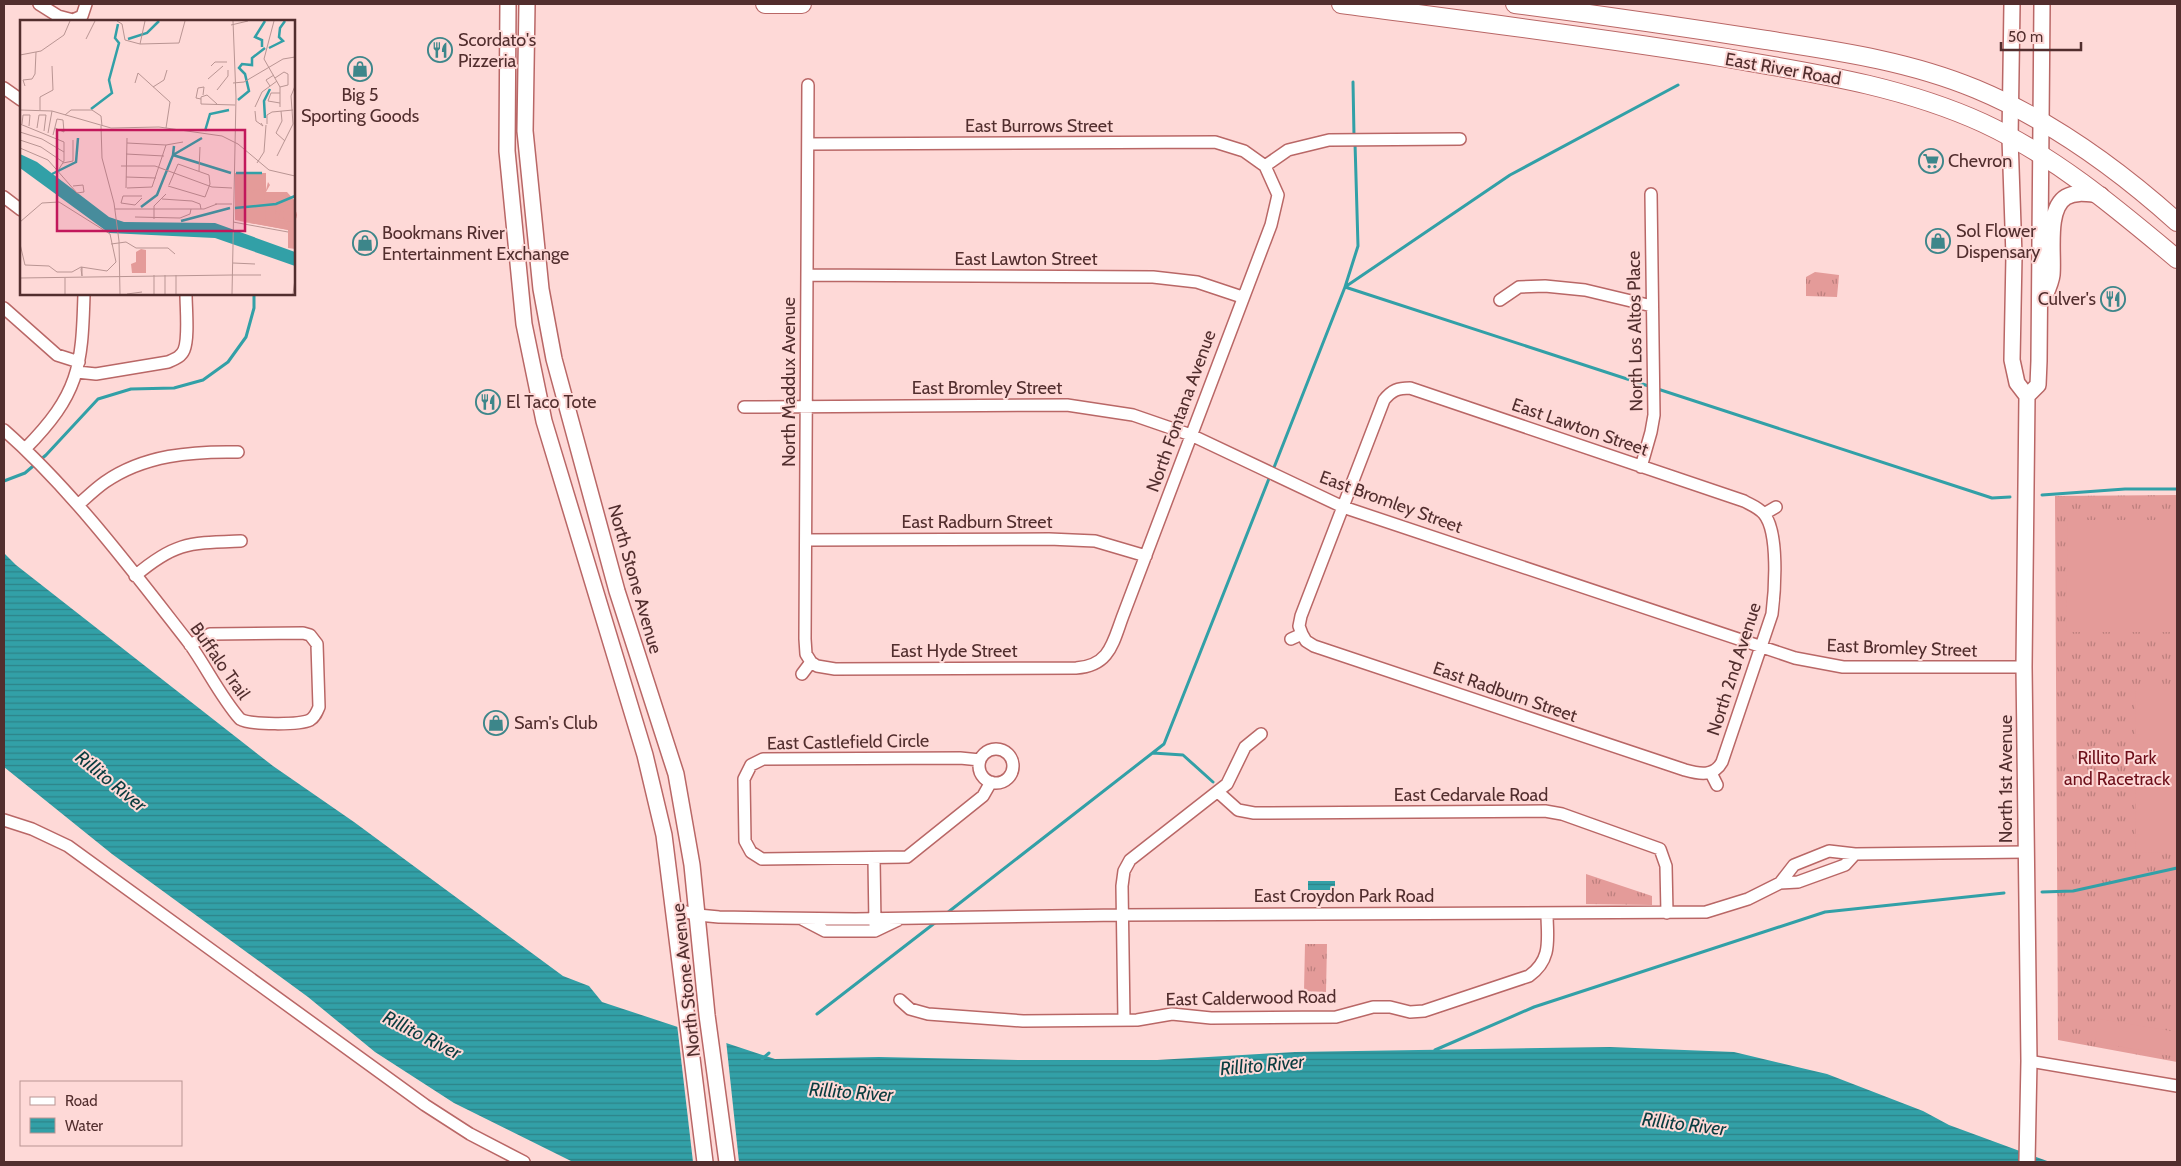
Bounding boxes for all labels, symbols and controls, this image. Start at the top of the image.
inset map [20,20,295,295]
scale bar [2001,20,2081,52]
text: 50 m [2008,28,2043,46]
place label: Scordato's Pizzeria [458,29,536,72]
restaurant icon: Scordato's Pizzeria [427,37,453,63]
street label: East River Road [1723,48,1843,90]
shop icon: Big 5 Sporting Goods [347,56,373,82]
place label: Big 5 Sporting Goods [301,84,419,127]
street label: East Burrows Street [965,115,1113,137]
supermarket icon: Chevron [1918,148,1944,174]
place label: Chevron [1948,150,2012,172]
place label: Sol Flower Dispensary [1956,220,2040,263]
place label: Bookmans River Entertainment Exchange [382,222,569,265]
shop icon: Sol Flower Dispensary [1925,228,1951,254]
shop icon: Bookmans River Entertainment Exchange [352,230,378,256]
street label: East Lawton Street [955,248,1097,270]
street label: North Los Altos Place [1623,250,1647,412]
restaurant icon: Culver's [2100,286,2126,312]
place label: Culver's [2038,288,2096,310]
street label: North Maddux Avenue [778,297,800,467]
street label: North Fontana Avenue [1141,327,1221,495]
street label: East Bromley Street [912,377,1062,399]
restaurant icon: El Taco Tote [475,389,501,415]
place label: El Taco Tote [506,391,597,413]
street label: East Lawton Street [1509,393,1651,461]
street label: East Bromley Street [1316,466,1466,538]
street label: North Stone Avenue [603,502,667,656]
street label: East Radburn Street [901,511,1053,533]
street label: North 2nd Avenue [1702,600,1766,738]
street label: Buffalo Trail [185,618,255,704]
street label: East Bromley Street [1826,634,1978,662]
street label: East Hyde Street [890,640,1018,662]
street label: East Radburn Street [1430,657,1580,727]
shop icon: Sam's Club [483,710,509,736]
place label: Sam's Club [514,712,598,734]
street label: North 1st Avenue [1995,715,2017,843]
street label: East Castlefield Circle [767,730,929,754]
water label: Rillito River [71,745,152,817]
park label: Rillito Park and Racetrack [2064,747,2171,790]
street label: East Cedarvale Road [1394,784,1548,806]
street label: East Croydon Park Road [1254,885,1434,907]
street label: North Stone Avenue [667,902,705,1058]
street label: East Calderwood Road [1165,986,1337,1010]
water label: Rillito River [379,1006,466,1065]
water label: Rillito River [1219,1050,1306,1080]
water label: Rillito River [808,1078,895,1106]
legend [20,1081,182,1146]
text: Road [65,1092,98,1110]
water label: Rillito River [1641,1107,1728,1141]
text: Water [65,1117,103,1135]

